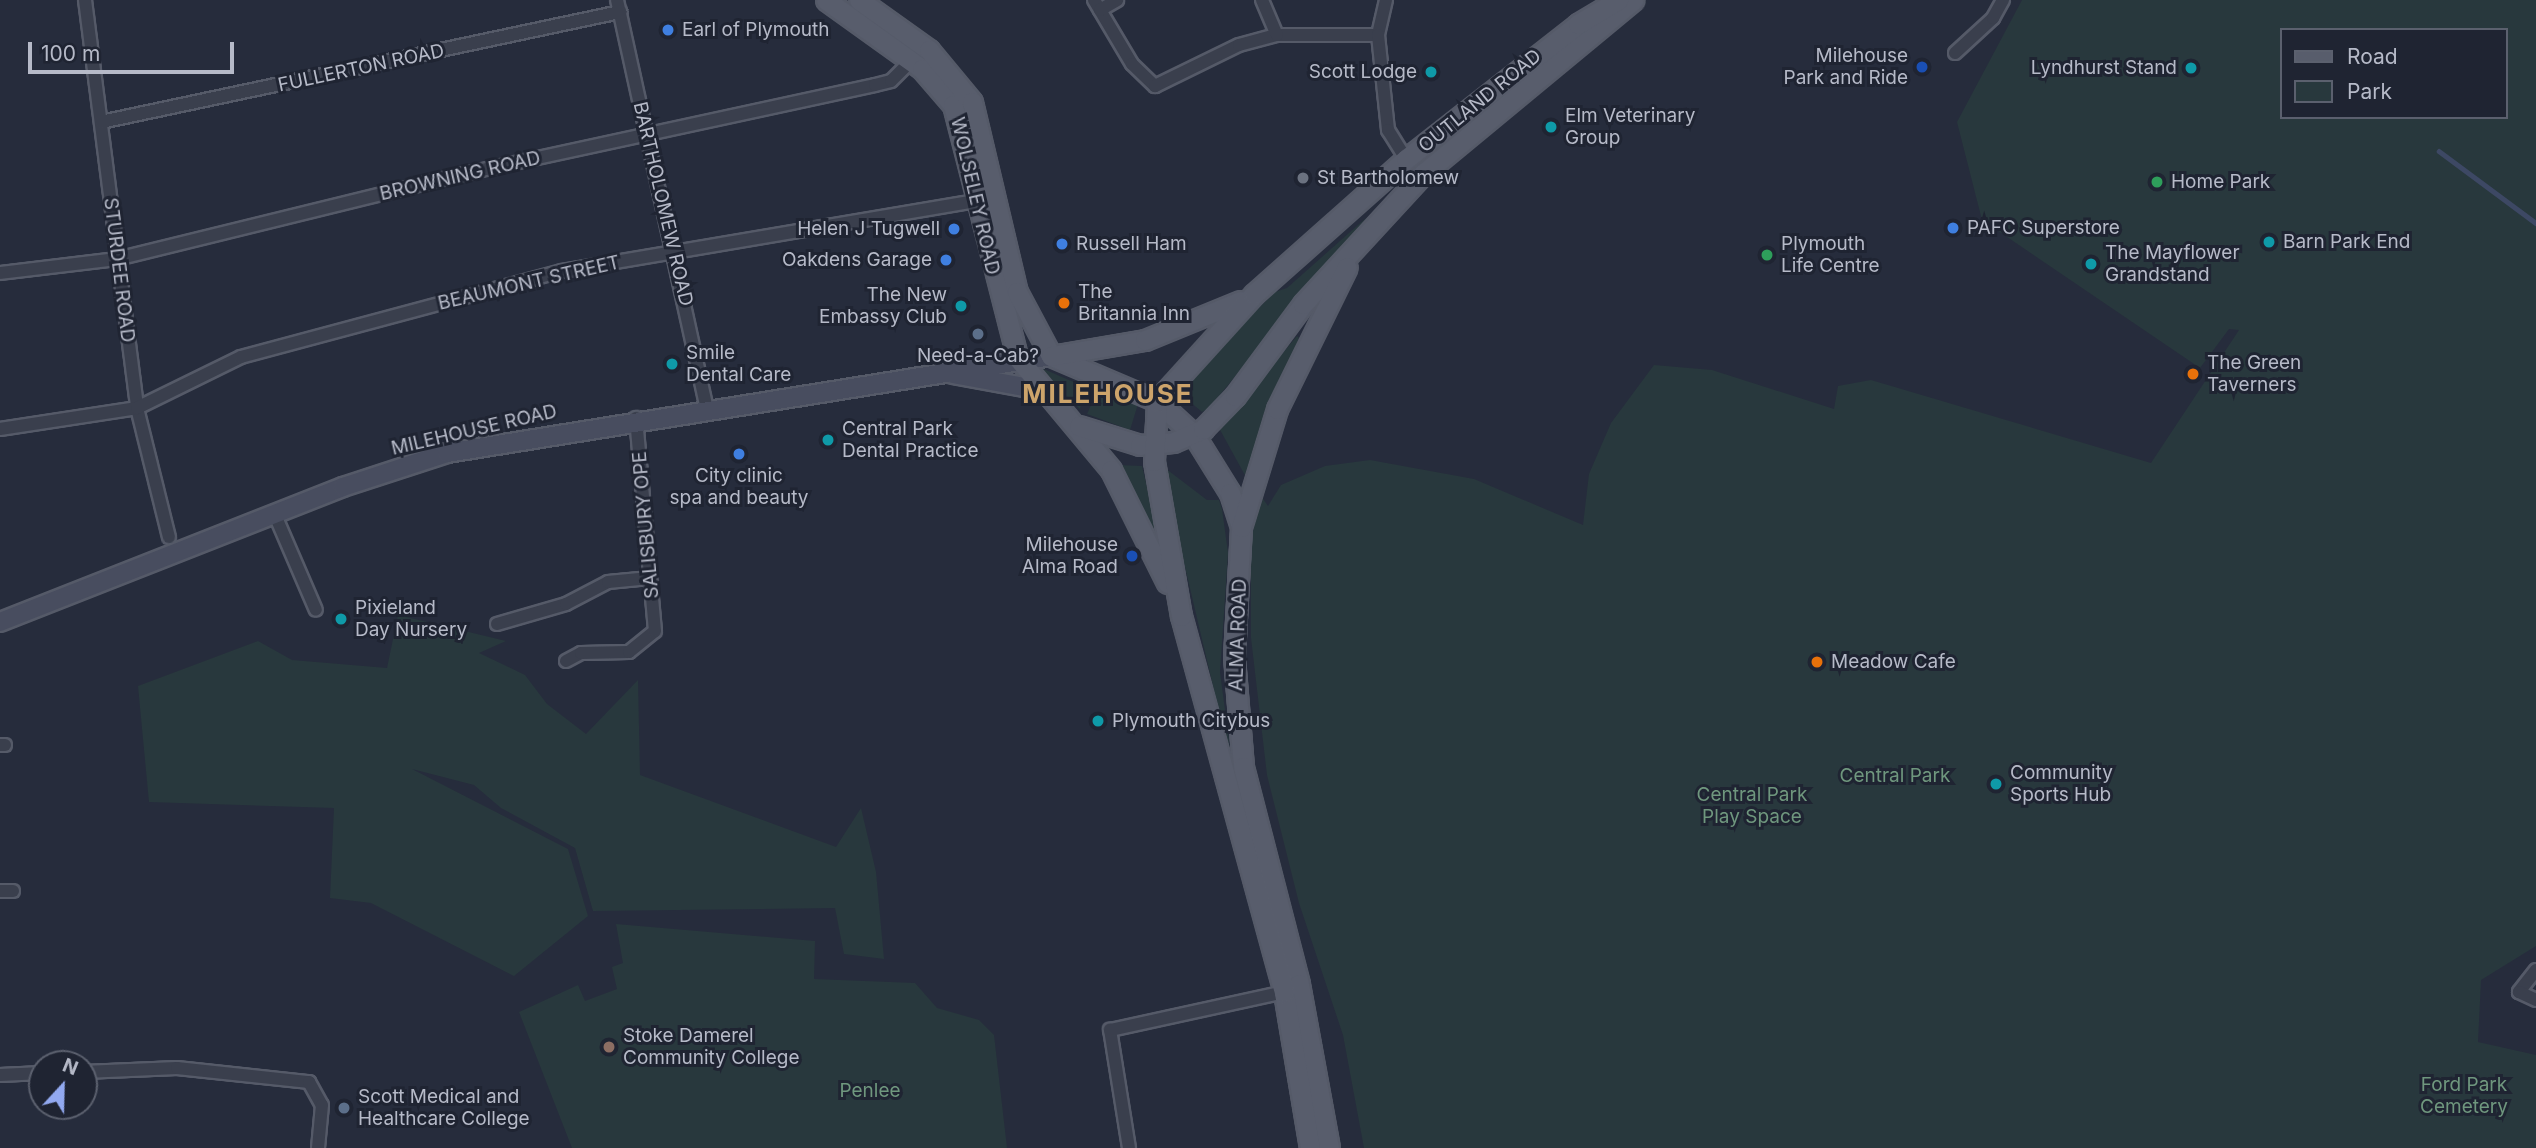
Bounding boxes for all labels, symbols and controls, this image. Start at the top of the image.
place label: Earl of Plymouth [682,19,829,41]
marker: Earl of Plymouth [660,22,676,38]
scale bar [32,28,238,72]
legend [2280,28,2508,119]
street label: FULLERTON ROAD [276,39,446,97]
text: 100 m [41,41,100,66]
text: Road [2347,44,2398,69]
street label: OUTLAND ROAD [1414,45,1546,157]
place label: Milehouse Park and Ride [1784,45,1908,89]
place label: Lyndhurst Stand [2031,57,2177,79]
marker: Milehouse Park and Ride [1914,59,1930,75]
marker: Lyndhurst Stand [2183,60,2199,76]
place label: Scott Lodge [1309,61,1417,83]
marker: Scott Lodge [1423,64,1439,80]
text: Park [2347,79,2392,104]
street label: BARTHOLOMEW ROAD [628,100,698,308]
place label: Elm Veterinary Group [1565,105,1695,149]
street label: WOLSELEY ROAD [946,115,1004,277]
marker: Elm Veterinary Group [1543,119,1559,135]
street label: BROWNING ROAD [377,146,543,206]
place label: St Bartholomew [1317,167,1459,189]
marker: St Bartholomew [1295,170,1311,186]
place label: Home Park [2171,171,2270,193]
marker: Home Park [2149,174,2165,190]
street label: STURDEE ROAD [99,196,139,344]
place label: PAFC Superstore [1967,217,2120,239]
place label: Helen J Tugwell [797,218,940,240]
marker: PAFC Superstore [1945,220,1961,236]
marker: Helen J Tugwell [946,221,962,237]
place label: Barn Park End [2283,231,2410,253]
place label: Russell Ham [1076,233,1187,255]
place label: Plymouth Life Centre [1781,233,1880,277]
marker: Barn Park End [2261,234,2277,250]
marker: Russell Ham [1054,236,1070,252]
place label: The Mayflower Grandstand [2105,242,2240,286]
marker: Plymouth Life Centre [1759,247,1775,263]
place label: Oakdens Garage [782,249,932,271]
street label: BEAUMONT STREET [436,251,622,315]
marker: Oakdens Garage [938,252,954,268]
marker: The Mayflower Grandstand [2083,256,2099,272]
place label: The Britannia Inn [1078,281,1190,325]
place label: The New Embassy Club [819,284,947,328]
marker: The Britannia Inn [1056,295,1072,311]
marker: The New Embassy Club [953,298,969,314]
marker: Need-a-Cab? [970,326,986,342]
place label: Smile Dental Care [686,342,791,386]
place label: Need-a-Cab? [917,345,1039,367]
place label: The Green Taverners [2207,352,2301,396]
marker: Smile Dental Care [664,356,680,372]
marker: The Green Taverners [2185,366,2201,382]
district label: MILEHOUSE [1023,378,1193,410]
street label: MILEHOUSE ROAD [389,400,559,460]
place label: Central Park Dental Practice [842,418,978,462]
marker: Central Park Dental Practice [820,432,836,448]
marker: City clinic spa and beauty [731,446,747,462]
street label: SALISBURY OPE [628,450,664,600]
place label: City clinic spa and beauty [670,465,808,509]
place label: Milehouse Alma Road [1022,534,1118,578]
marker: Milehouse Alma Road [1124,548,1140,564]
street label: ALMA ROAD [1225,578,1251,692]
place label: Pixieland Day Nursery [355,597,467,641]
marker: Pixieland Day Nursery [333,611,349,627]
place label: Meadow Cafe [1831,651,1956,673]
marker: Meadow Cafe [1809,654,1825,670]
place label: Plymouth Citybus [1112,710,1270,732]
marker: Plymouth Citybus [1090,713,1106,729]
place label: Community Sports Hub [2010,762,2113,806]
park label: Central Park [1840,765,1950,787]
marker: Community Sports Hub [1988,776,2004,792]
park label: Central Park Play Space [1697,784,1807,828]
place label: Stoke Damerel Community College [623,1025,800,1069]
marker: Stoke Damerel Community College [601,1039,617,1055]
north arrow [28,1050,98,1120]
text: N [59,1054,81,1080]
park label: Ford Park Cemetery [2420,1074,2508,1118]
park label: Penlee [839,1080,901,1102]
place label: Scott Medical and Healthcare College [358,1086,530,1130]
marker: Scott Medical and Healthcare College [336,1100,352,1116]

